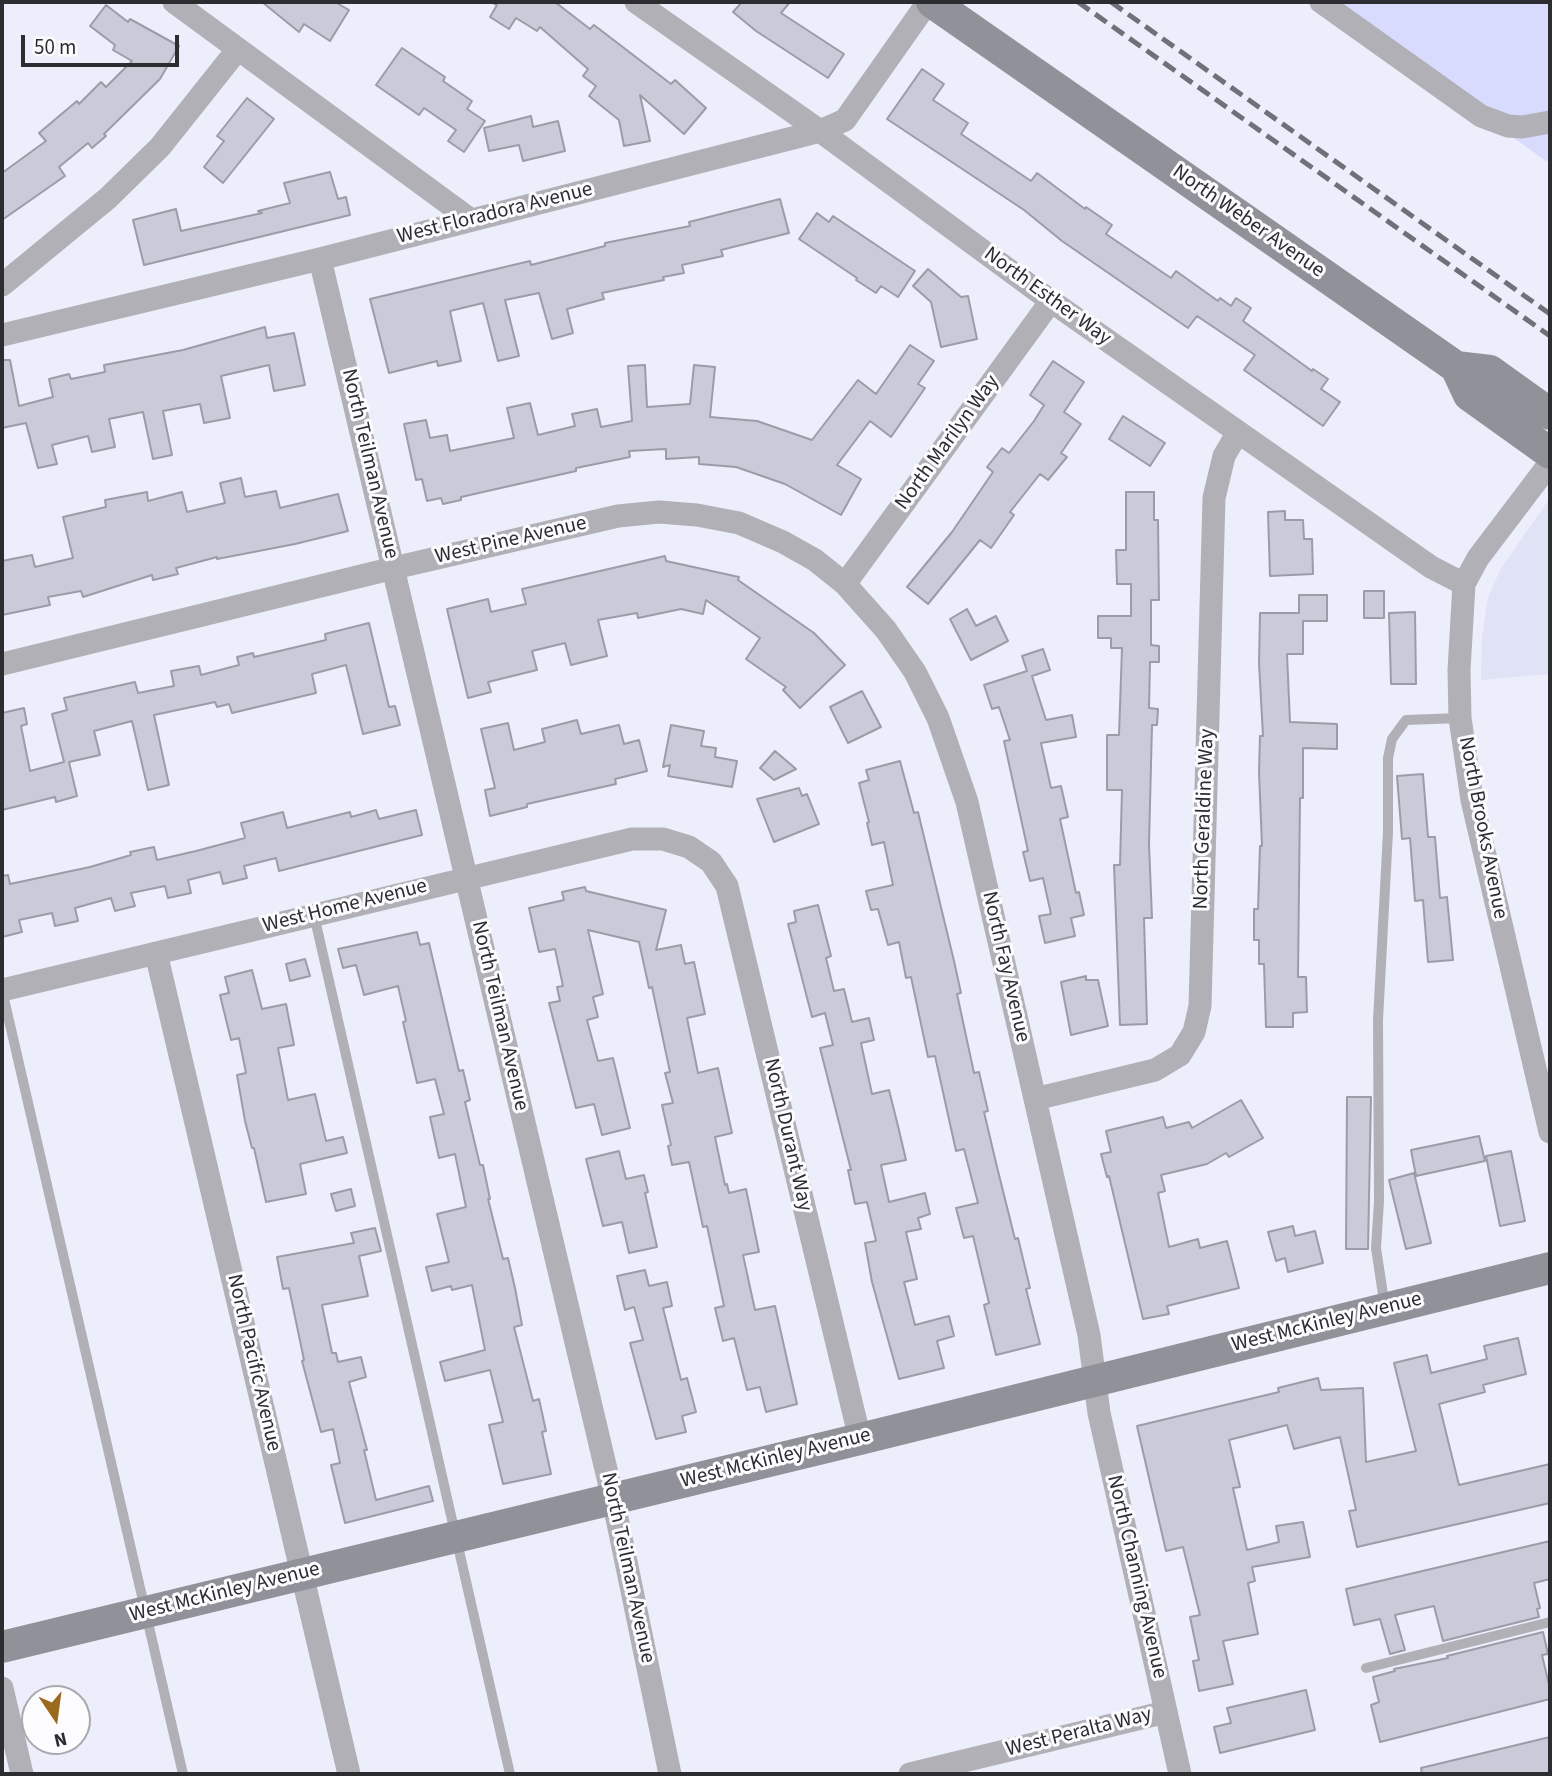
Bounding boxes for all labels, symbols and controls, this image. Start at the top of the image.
scale bar [24,21,182,65]
text: 50 m [34,32,76,62]
street label: North Weber Avenue [1167,160,1329,284]
street label: West Floradora Avenue [395,178,595,250]
street label: North Esther Way [978,242,1116,352]
street label: North Teilman Avenue [335,367,403,561]
street label: North Marilyn Way [891,371,1005,515]
street label: West Pine Avenue [433,511,589,571]
street label: North Geraldine Way [1189,728,1221,910]
street label: North Brooks Avenue [1452,735,1512,921]
street label: West Home Avenue [260,874,430,940]
street label: North Fay Avenue [975,889,1035,1045]
street label: North Teilman Avenue [465,919,533,1113]
street label: North Durant Way [757,1056,817,1214]
street label: North Pacific Avenue [220,1272,286,1454]
street label: West McKinley Avenue [1229,1287,1425,1359]
street label: West McKinley Avenue [678,1423,874,1495]
street label: North Teilman Avenue [594,1470,660,1666]
street label: North Channing Avenue [1100,1473,1172,1681]
street label: West McKinley Avenue [127,1557,323,1629]
north arrow [21,1685,91,1755]
street label: West Peralta Way [1004,1703,1154,1763]
text: N [51,1724,70,1754]

